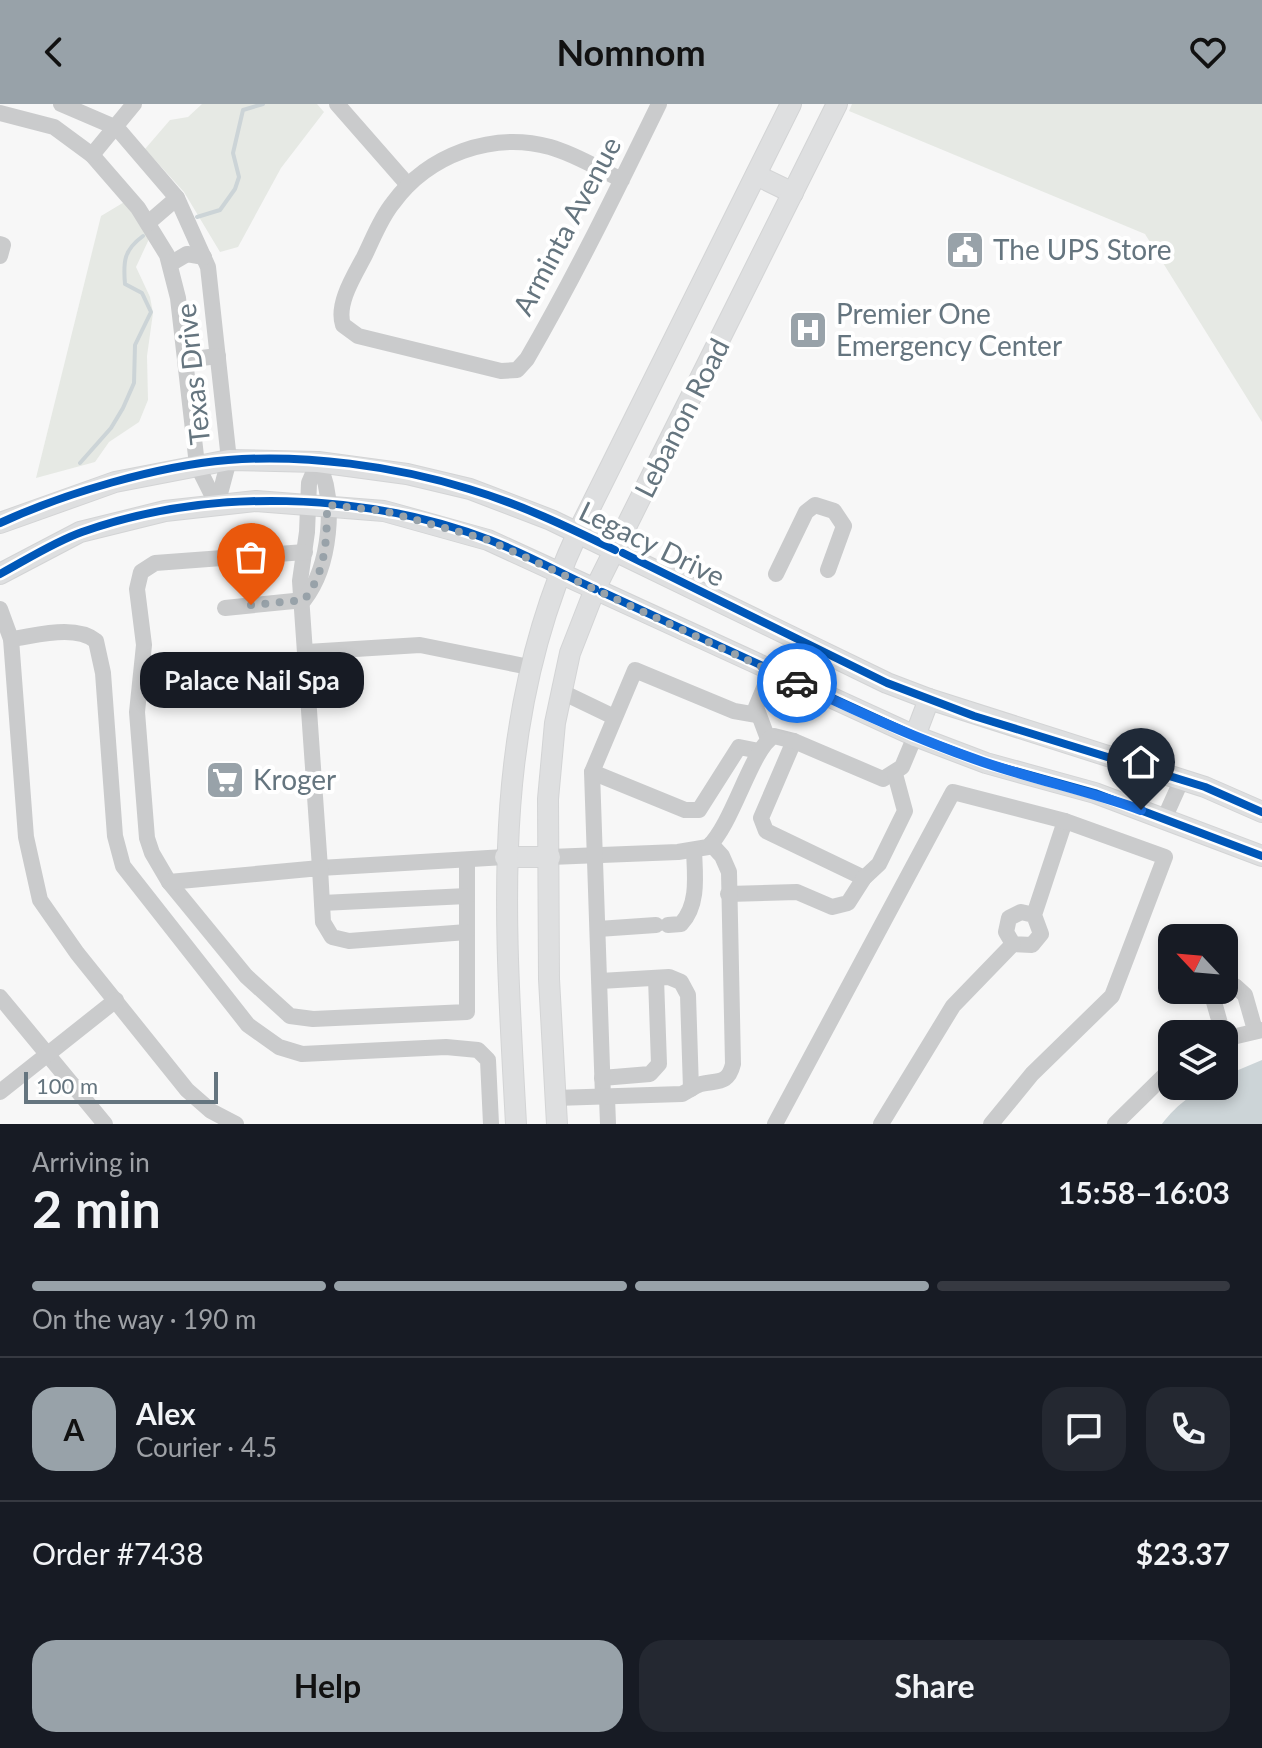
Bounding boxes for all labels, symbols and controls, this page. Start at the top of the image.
icon: back [32,30,76,74]
text: Nomnom [556,30,706,74]
icon: heart [1186,30,1230,74]
street label: Arminta Avenue [505,131,627,321]
public building icon: The UPS Store [944,229,986,271]
place label: The UPS Store [993,232,1171,266]
place label: Premier One Emergency Center [836,296,1062,362]
street label: Texas Drive [168,302,216,446]
hospital icon: Premier One Emergency Center [787,309,829,351]
street label: Lebanon Road [626,332,736,503]
street label: Legacy Drive [574,493,731,593]
pin [217,523,285,605]
icon: bag [229,535,273,579]
courier [757,643,837,723]
callout: Palace Nail Spa [139,653,363,709]
icon: car [775,661,819,705]
text: Palace Nail Spa [164,664,340,696]
pin [1107,728,1175,810]
icon: home [1119,740,1163,784]
supermarket icon: Kroger [204,759,246,801]
place label: Kroger [253,762,336,796]
north arrow [1158,924,1238,1004]
map controls [1158,924,1238,1100]
button: layers [1158,1020,1238,1100]
scale bar [24,1068,218,1104]
text: 100 m [36,1072,98,1099]
text: Arriving in [32,1146,150,1178]
text: 15:58–16:03 [1058,1174,1230,1210]
text: 2 min [32,1177,161,1239]
text: On the way · 190 m [32,1303,256,1335]
button: chat [1042,1387,1126,1471]
button: phone [1146,1387,1230,1471]
text: Alex [136,1395,196,1431]
text: A [64,1411,84,1447]
text: Courier · 4.5 [136,1431,277,1463]
text: Order #7438 [32,1535,204,1571]
text: $23.37 [1136,1535,1230,1571]
button: Help [32,1640,623,1732]
button: Share [639,1640,1230,1732]

